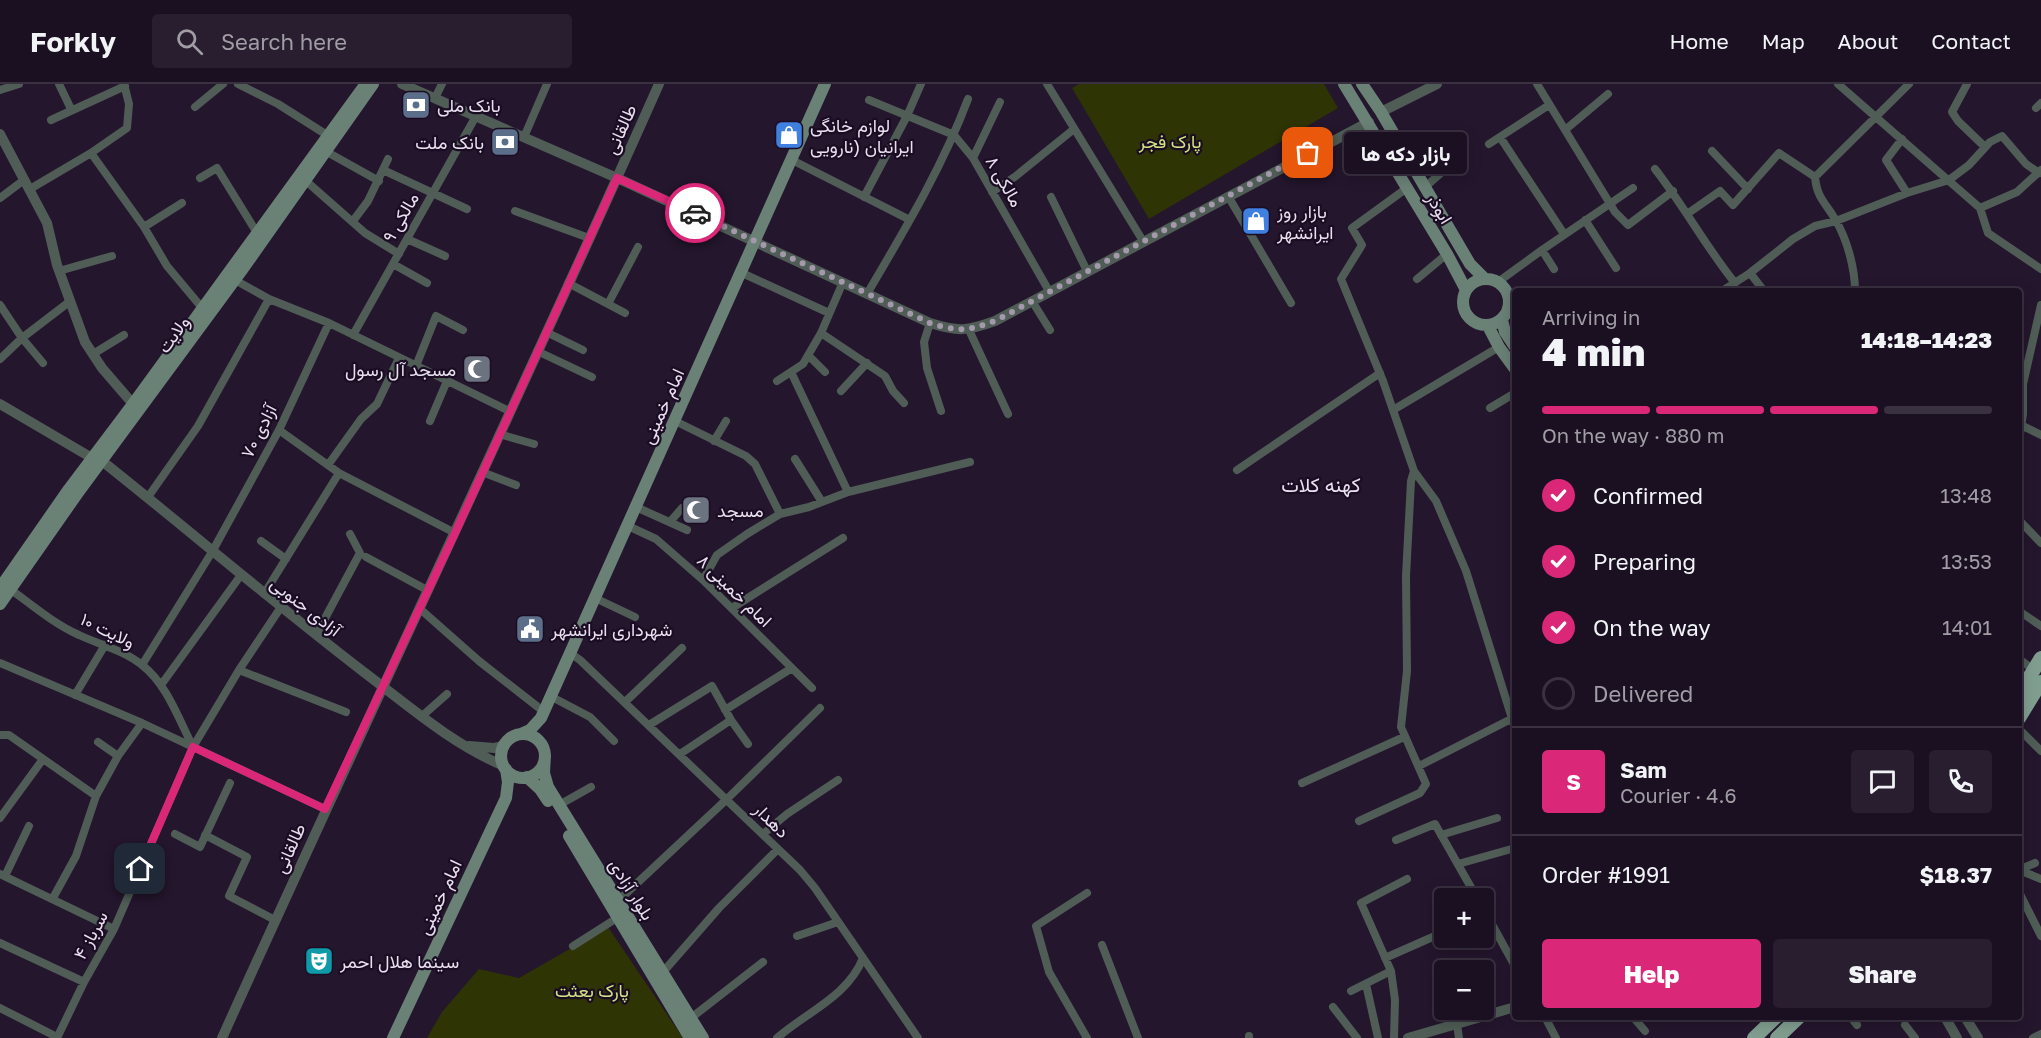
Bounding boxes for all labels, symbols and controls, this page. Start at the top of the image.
search box [152,14,572,68]
text: Forkly [30,25,116,58]
icon: search [173,25,206,58]
text: Search here [221,28,347,55]
text: Home [1669,28,1729,54]
text: Map [1762,28,1805,54]
text: About [1838,28,1898,54]
text: Contact [1931,28,2011,54]
bank icon: بانک ملی [400,89,432,121]
place label: بانک ملی [437,94,501,117]
street label: طالقانی [599,101,642,158]
place label: لوازم خانگی ایرانیان (نارویی [810,114,914,158]
shop icon: لوازم خانگی ایرانیان (نارویی [773,119,805,151]
bank icon: بانک ملت [489,126,521,158]
pin [1282,127,1333,178]
park label: پارک فجر [1138,130,1201,154]
place label: بانک ملت [415,131,484,153]
callout: بازار دکه ها [1344,132,1467,174]
icon: bag [1291,136,1324,169]
text: بازار دکه ها [1361,141,1450,165]
street label: مالکی ۸ [981,151,1028,211]
courier [665,183,725,243]
street label: مالکی ۹ [377,188,424,246]
street label: ابوذر [1421,188,1458,228]
icon: car [679,197,712,230]
place label: بازار روز ایرانشهر [1276,200,1334,244]
shop icon: بازار روز ایرانشهر [1240,205,1272,237]
text: Arriving in [1542,305,1640,329]
street label: ولایت [152,311,195,357]
text: 14:18–14:23 [1861,326,1992,353]
text: 4 min [1542,328,1645,375]
mosque icon: مسجد آل رسول [461,353,493,385]
place label: مسجد آل رسول [345,358,456,381]
street label: امام خمینی [636,365,690,448]
street label: آزادی ۷۰ [235,399,283,462]
text: On the way · 880 m [1542,423,1724,447]
district label: کهنه کلات [1281,472,1361,498]
icon: check [1542,479,1575,512]
text: Confirmed [1593,482,1703,509]
text: 13:48 [1940,483,1992,507]
mosque icon: مسجد [680,494,712,526]
place label: مسجد [717,499,764,521]
icon: check [1542,545,1575,578]
text: Preparing [1593,548,1696,575]
street label: امام خمینی ۸ [692,549,777,633]
text: 13:53 [1941,549,1992,573]
street label: آزادی جنوبی [266,572,347,642]
street label: ولایت ۱۰ [77,607,139,653]
icon: check [1542,611,1575,644]
public building icon: شهرداری ایرانشهر [514,613,546,645]
text: On the way [1593,614,1711,641]
text: 14:01 [1942,615,1992,639]
place label: شهرداری ایرانشهر [550,618,672,641]
text: Delivered [1593,680,1693,707]
button: chat [1851,750,1914,813]
button: phone [1929,750,1992,813]
text: Sam [1620,756,1667,783]
text: S [1566,768,1581,795]
text: Courier · 4.6 [1620,783,1737,807]
street label: دهدار [748,797,794,843]
street label: طالقانی [268,820,311,877]
pin [114,843,165,894]
icon: home [123,852,156,885]
street label: بلوار آزادی [604,854,659,924]
street label: امام خمینی [412,856,468,939]
text: Order #1991 [1542,861,1670,888]
text: $18.37 [1919,861,1992,888]
map controls [1434,888,1494,1020]
button: + [1434,888,1494,948]
street label: سرباز ۴ [68,907,113,963]
button: Help [1542,939,1761,1008]
button: Share [1773,939,1992,1008]
theatre icon: سینما هلال احمر [303,945,335,977]
place label: سینما هلال احمر [339,950,459,973]
button: − [1434,960,1494,1020]
park label: پارک بعثت [555,979,629,1003]

